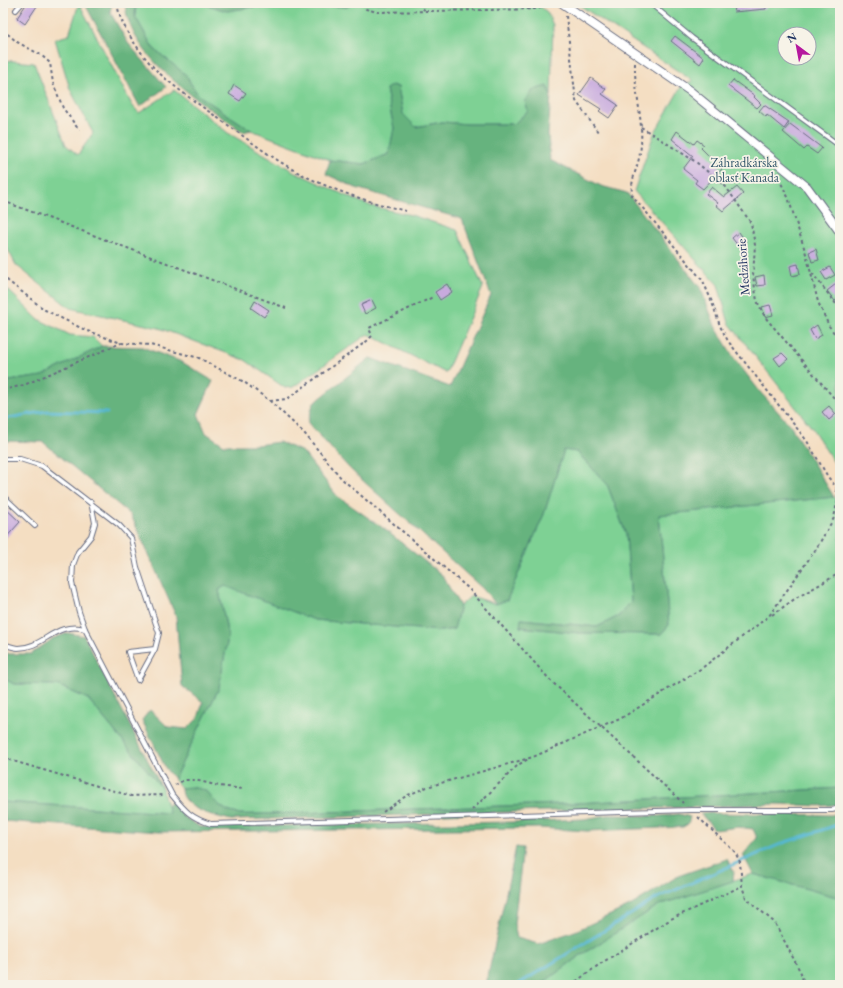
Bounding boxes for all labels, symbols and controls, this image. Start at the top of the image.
north arrow [777,26,817,66]
text: N [784,29,799,46]
park label: Záhradkárska oblasť Kanada [709,154,780,186]
street label: Medzihorie [733,238,753,296]

